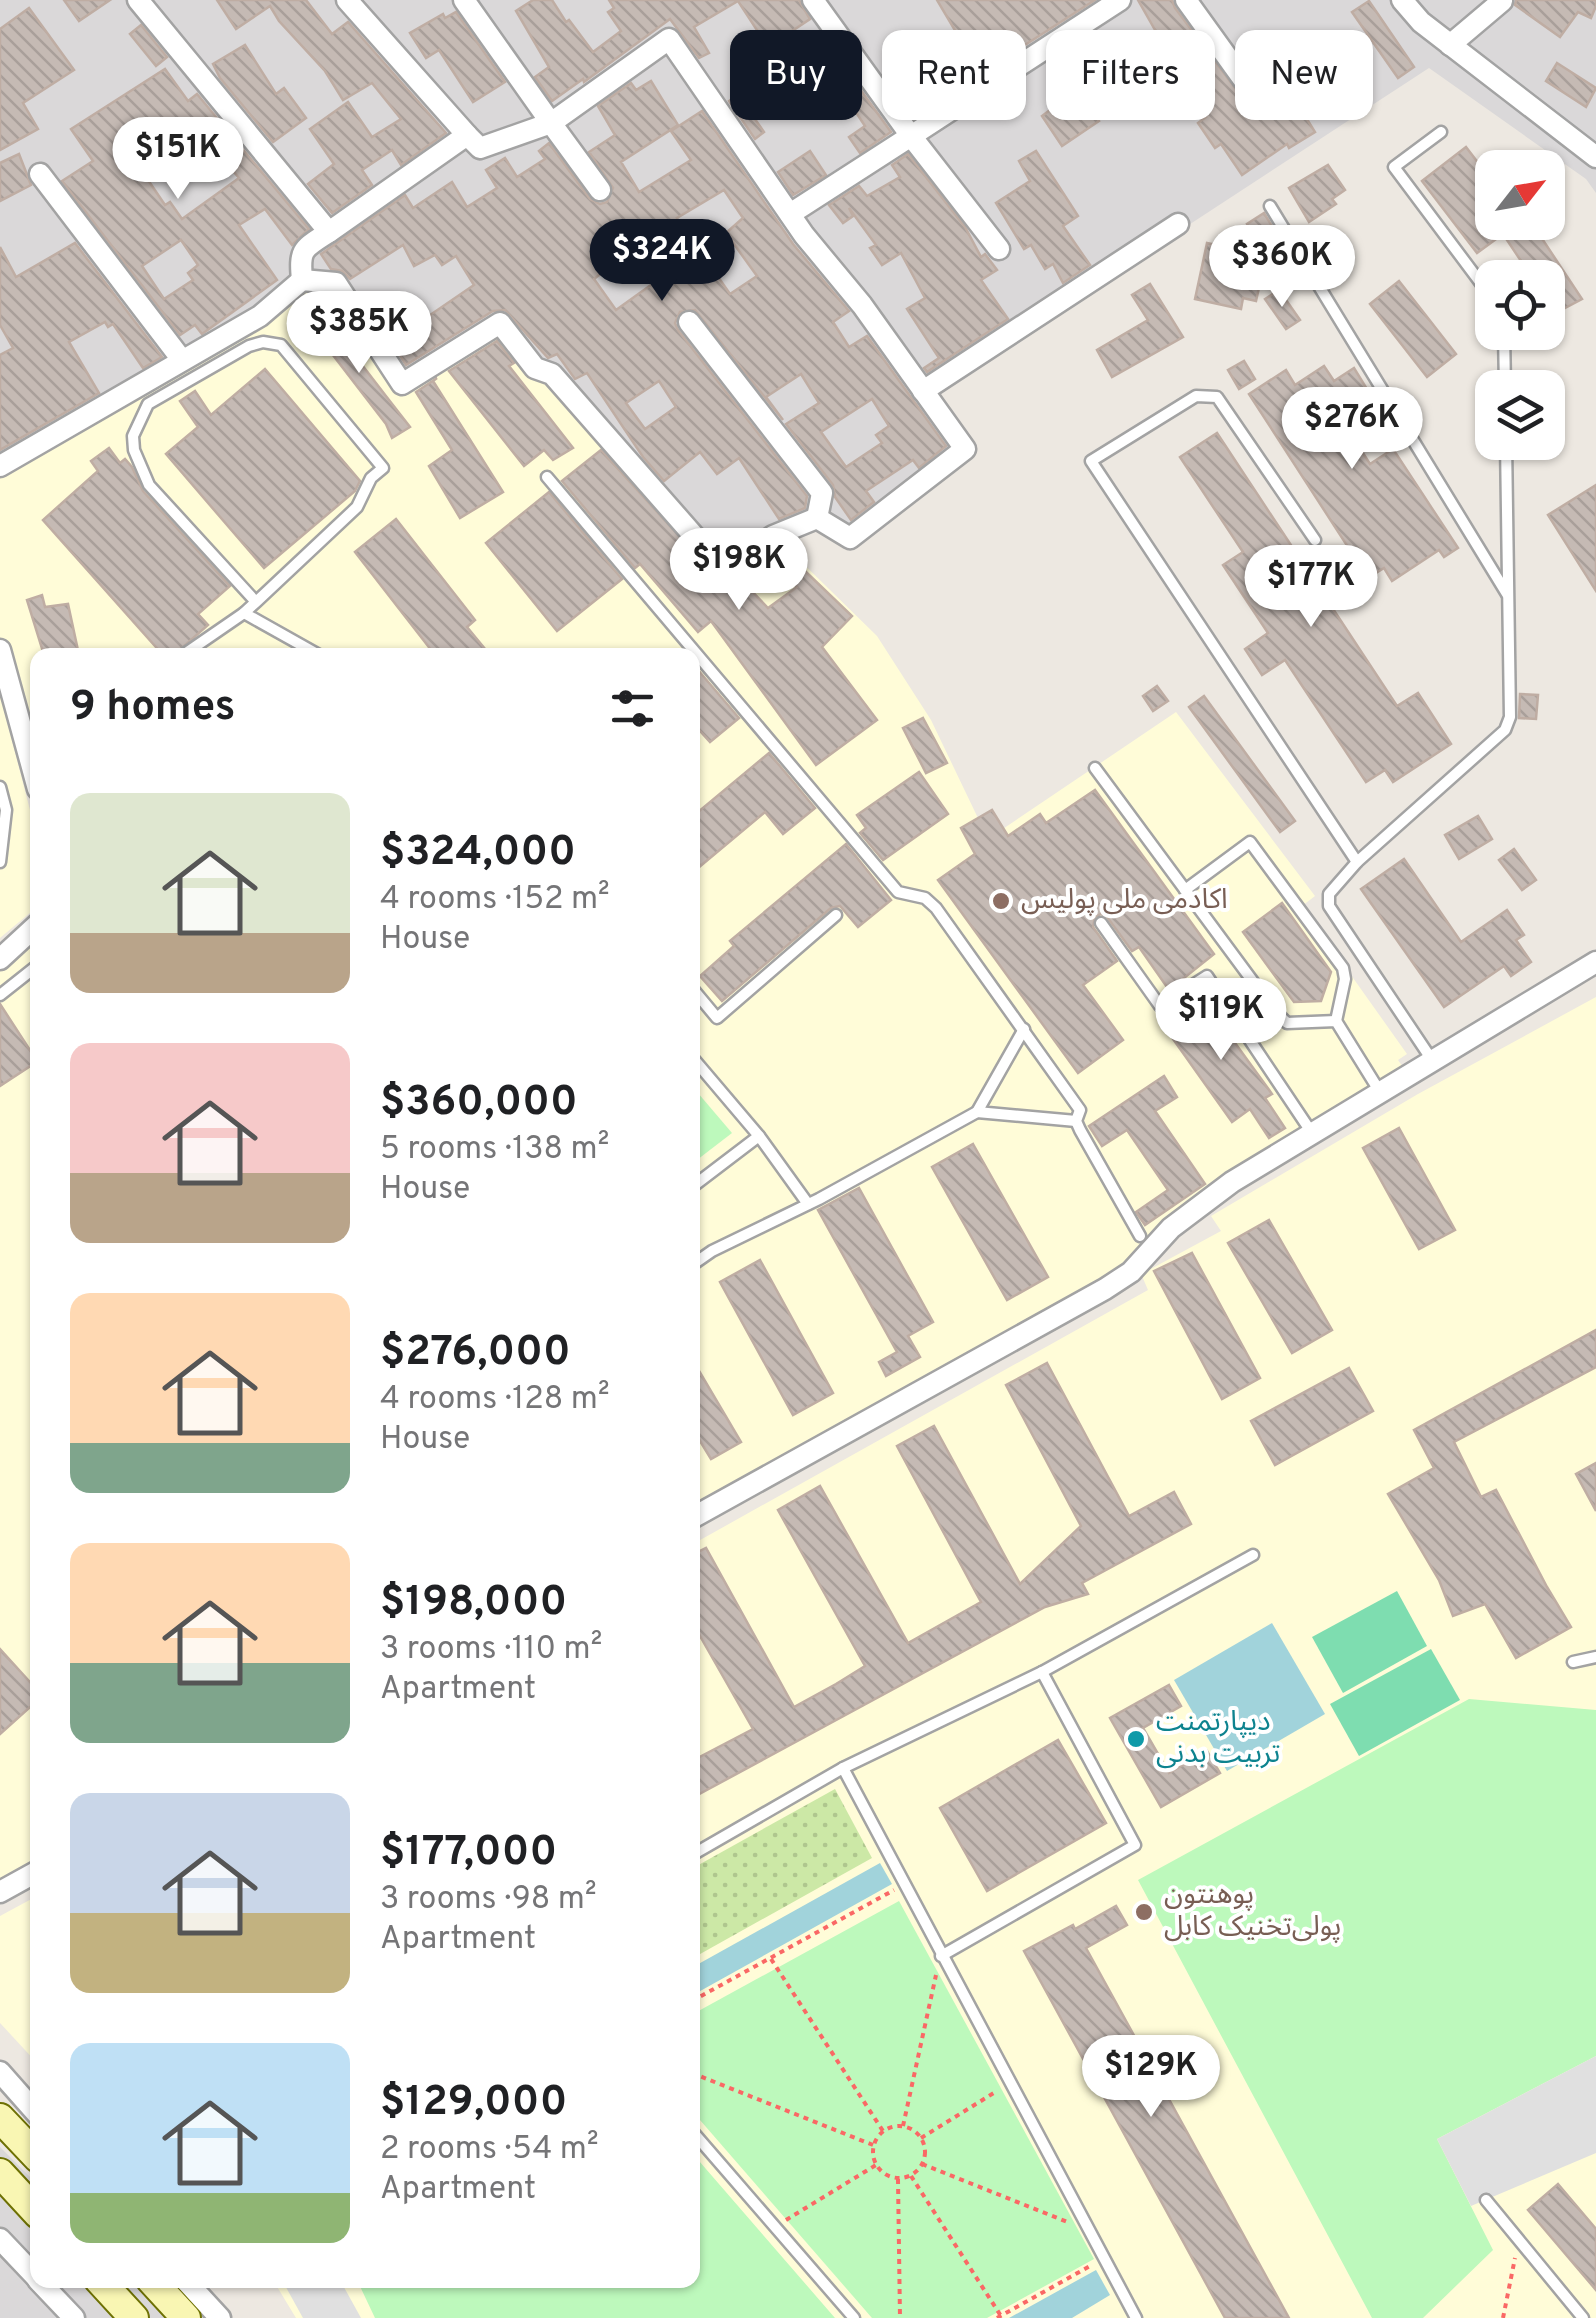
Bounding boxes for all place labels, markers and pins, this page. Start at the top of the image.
pin: $151K [108,117,248,202]
pin: $324K [592,219,732,304]
pin: $360K [1212,225,1352,310]
pin: $385K [289,291,429,376]
pin: $276K [1282,387,1422,472]
pin: $198K [669,528,809,613]
pin: $177K [1241,545,1381,630]
place label: اکادمی ملی پولیس [1021,883,1228,919]
marker: اکادمی ملی پولیس [990,890,1012,912]
pin: $119K [1151,978,1291,1063]
place label: دیپارتمنت تربیت بدنی [1156,1705,1280,1773]
marker: دیپارتمنت تربیت بدنی [1125,1728,1147,1750]
place label: پوهنتون پولی‌تخنیک کابل [1164,1878,1341,1946]
marker: پوهنتون پولی‌تخنیک کابل [1133,1901,1155,1923]
pin: $129K [1081,2035,1221,2120]

